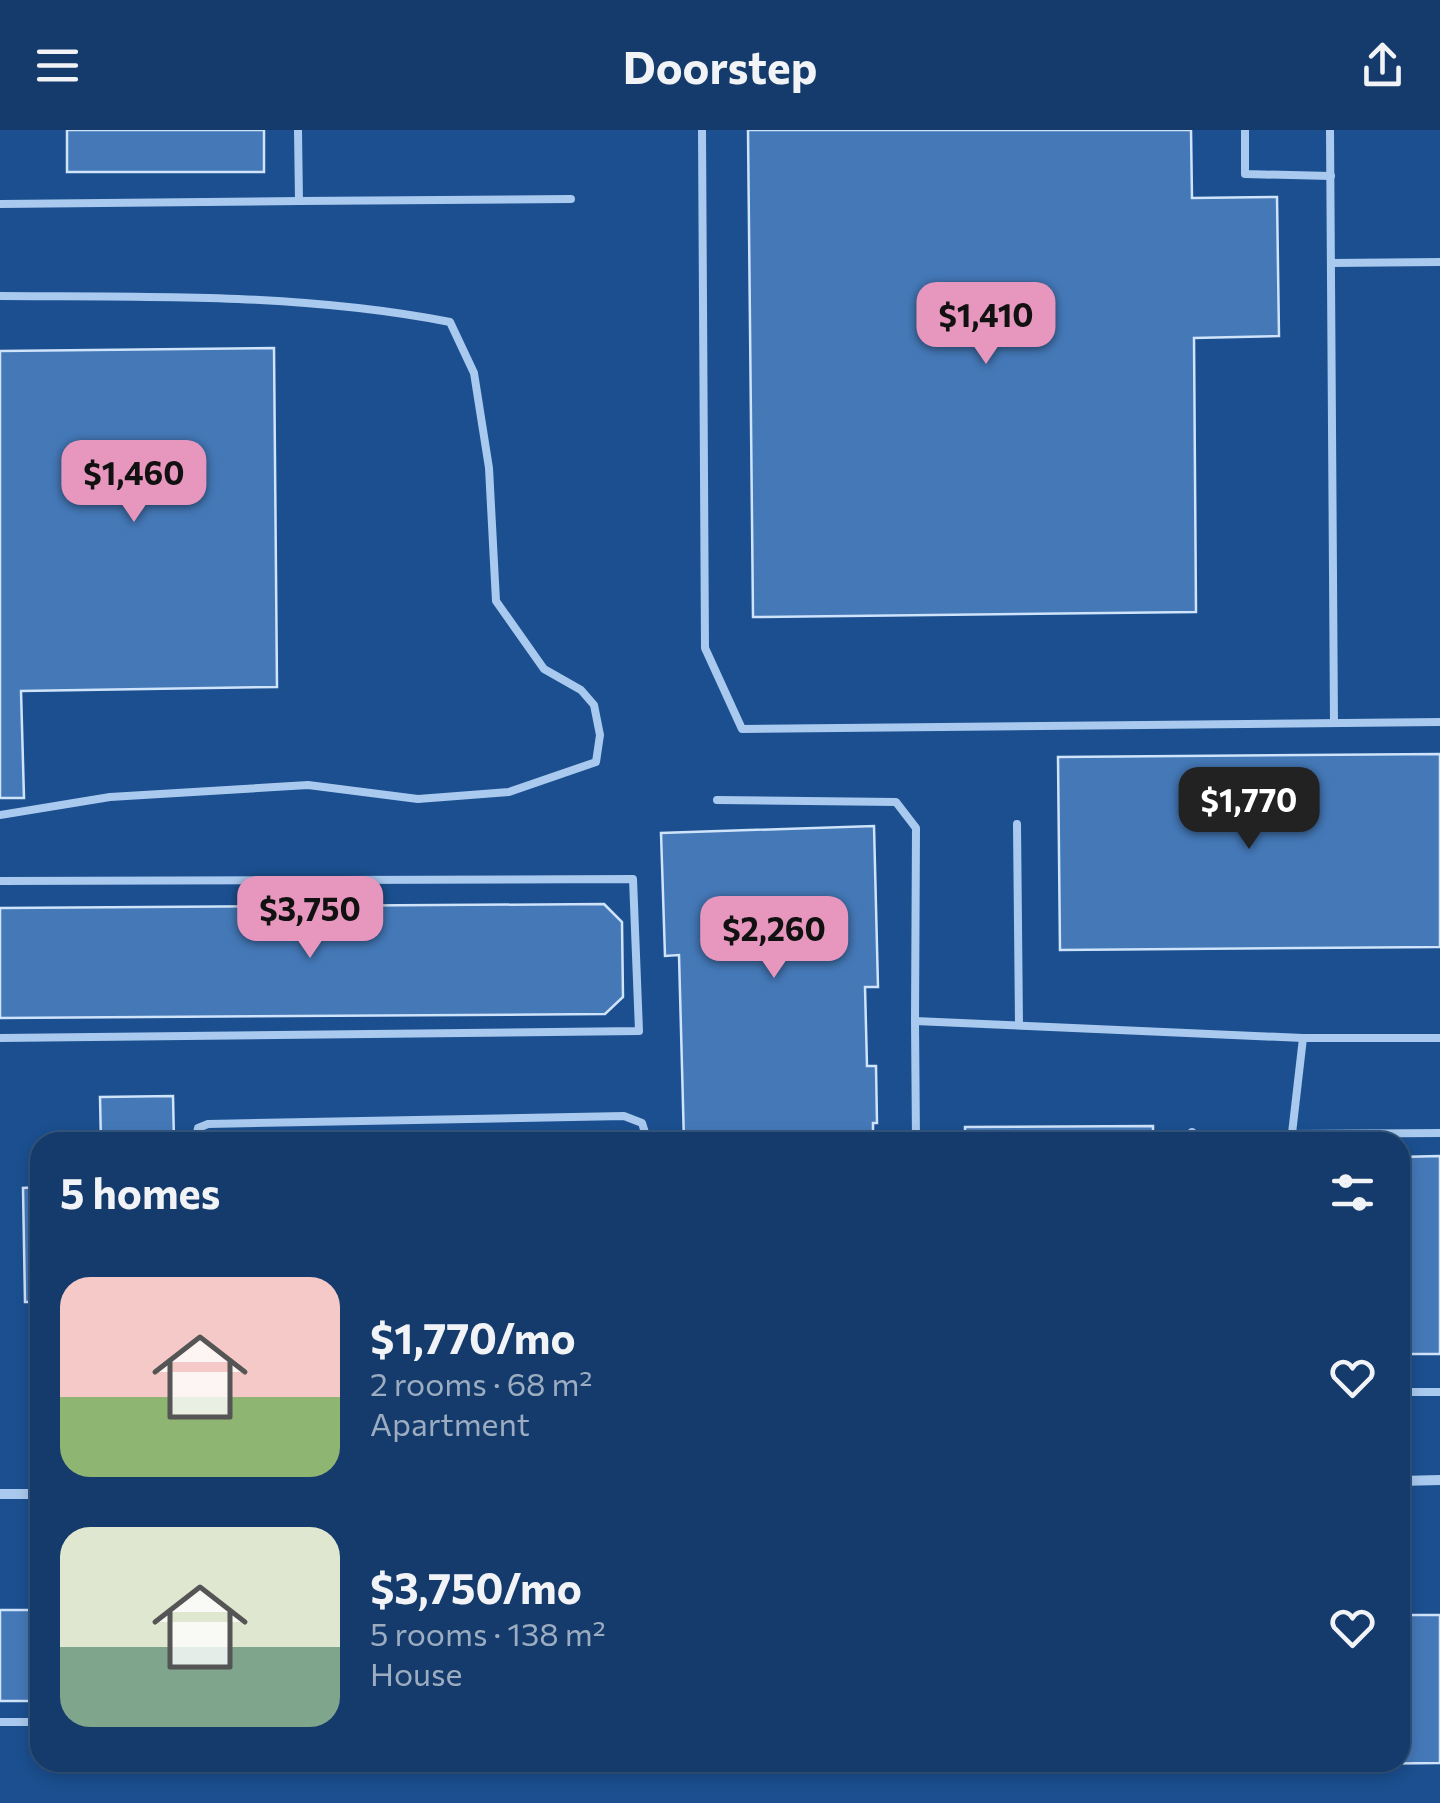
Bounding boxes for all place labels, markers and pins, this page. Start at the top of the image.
pin: $1,410 [905,282,1067,367]
pin: $1,460 [53,440,215,525]
pin: $1,770 [1168,767,1330,852]
pin: $3,750 [229,876,391,961]
pin: $2,260 [693,896,855,981]

